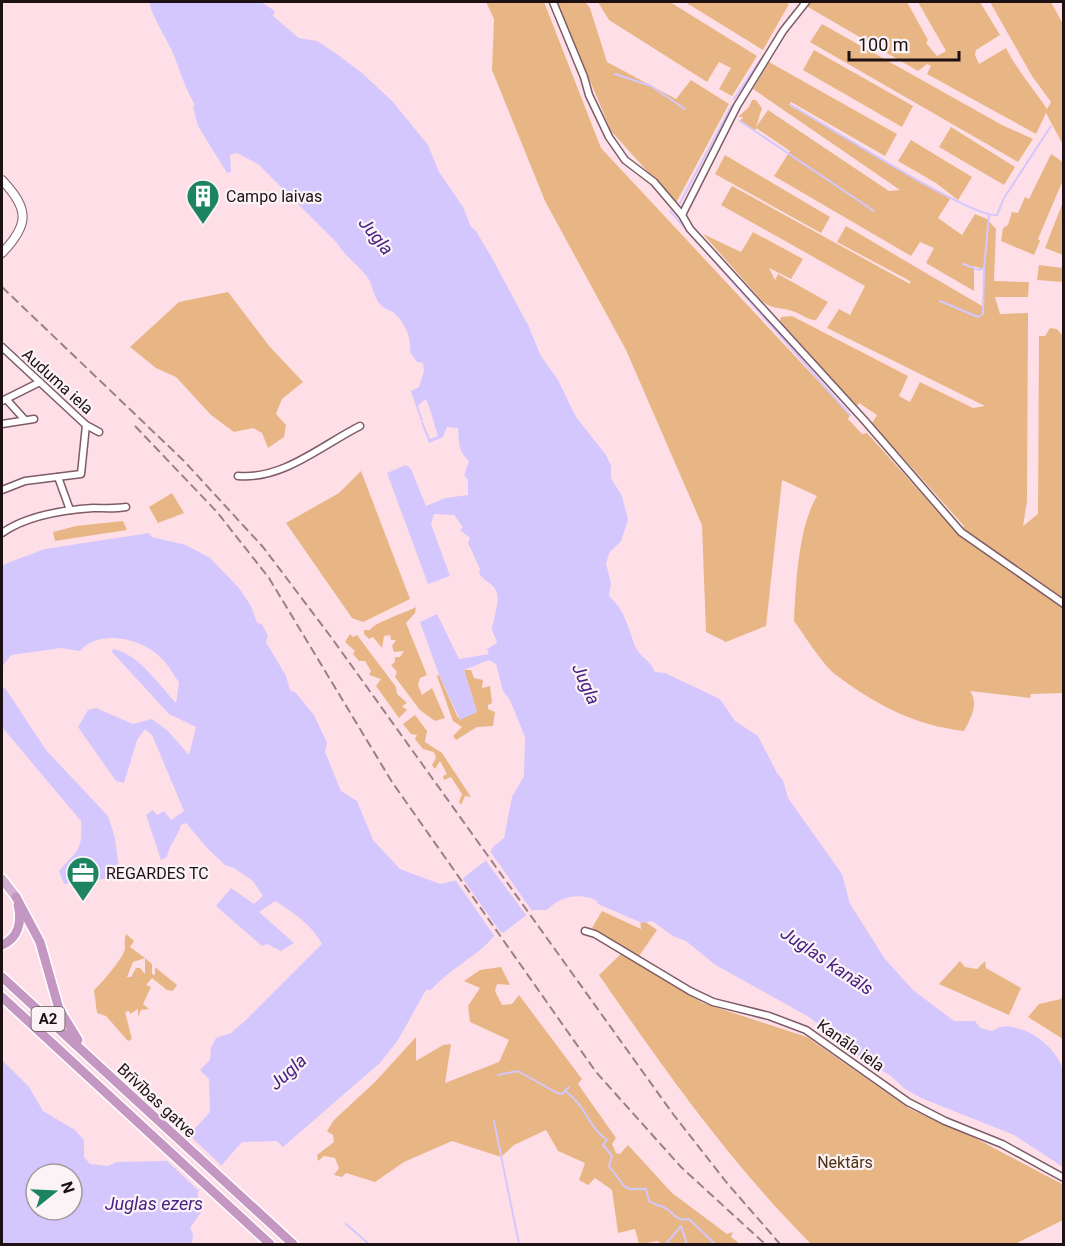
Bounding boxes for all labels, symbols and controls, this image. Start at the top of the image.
scale bar [849,24,958,62]
text: 100 m [858,34,909,55]
building icon: Campo laivas [185,178,221,225]
place label: Campo laivas [226,187,322,206]
water label: Jugla [355,212,398,259]
street label: Auduma iela [18,345,97,418]
water label: Jugla [568,660,605,708]
office icon: REGARDES TC [65,855,101,902]
place label: REGARDES TC [106,864,209,883]
water label: Juglas kanāls [777,922,878,999]
road number: A2 [32,1007,64,1031]
street label: Kanāla iela [813,1015,888,1076]
water label: Jugla [265,1050,311,1094]
street label: Brīvības gatve [114,1059,200,1141]
park label: Nektārs [817,1153,873,1172]
north arrow [24,1162,84,1222]
text: N [57,1179,79,1196]
water label: Juglas ezers [105,1193,203,1214]

